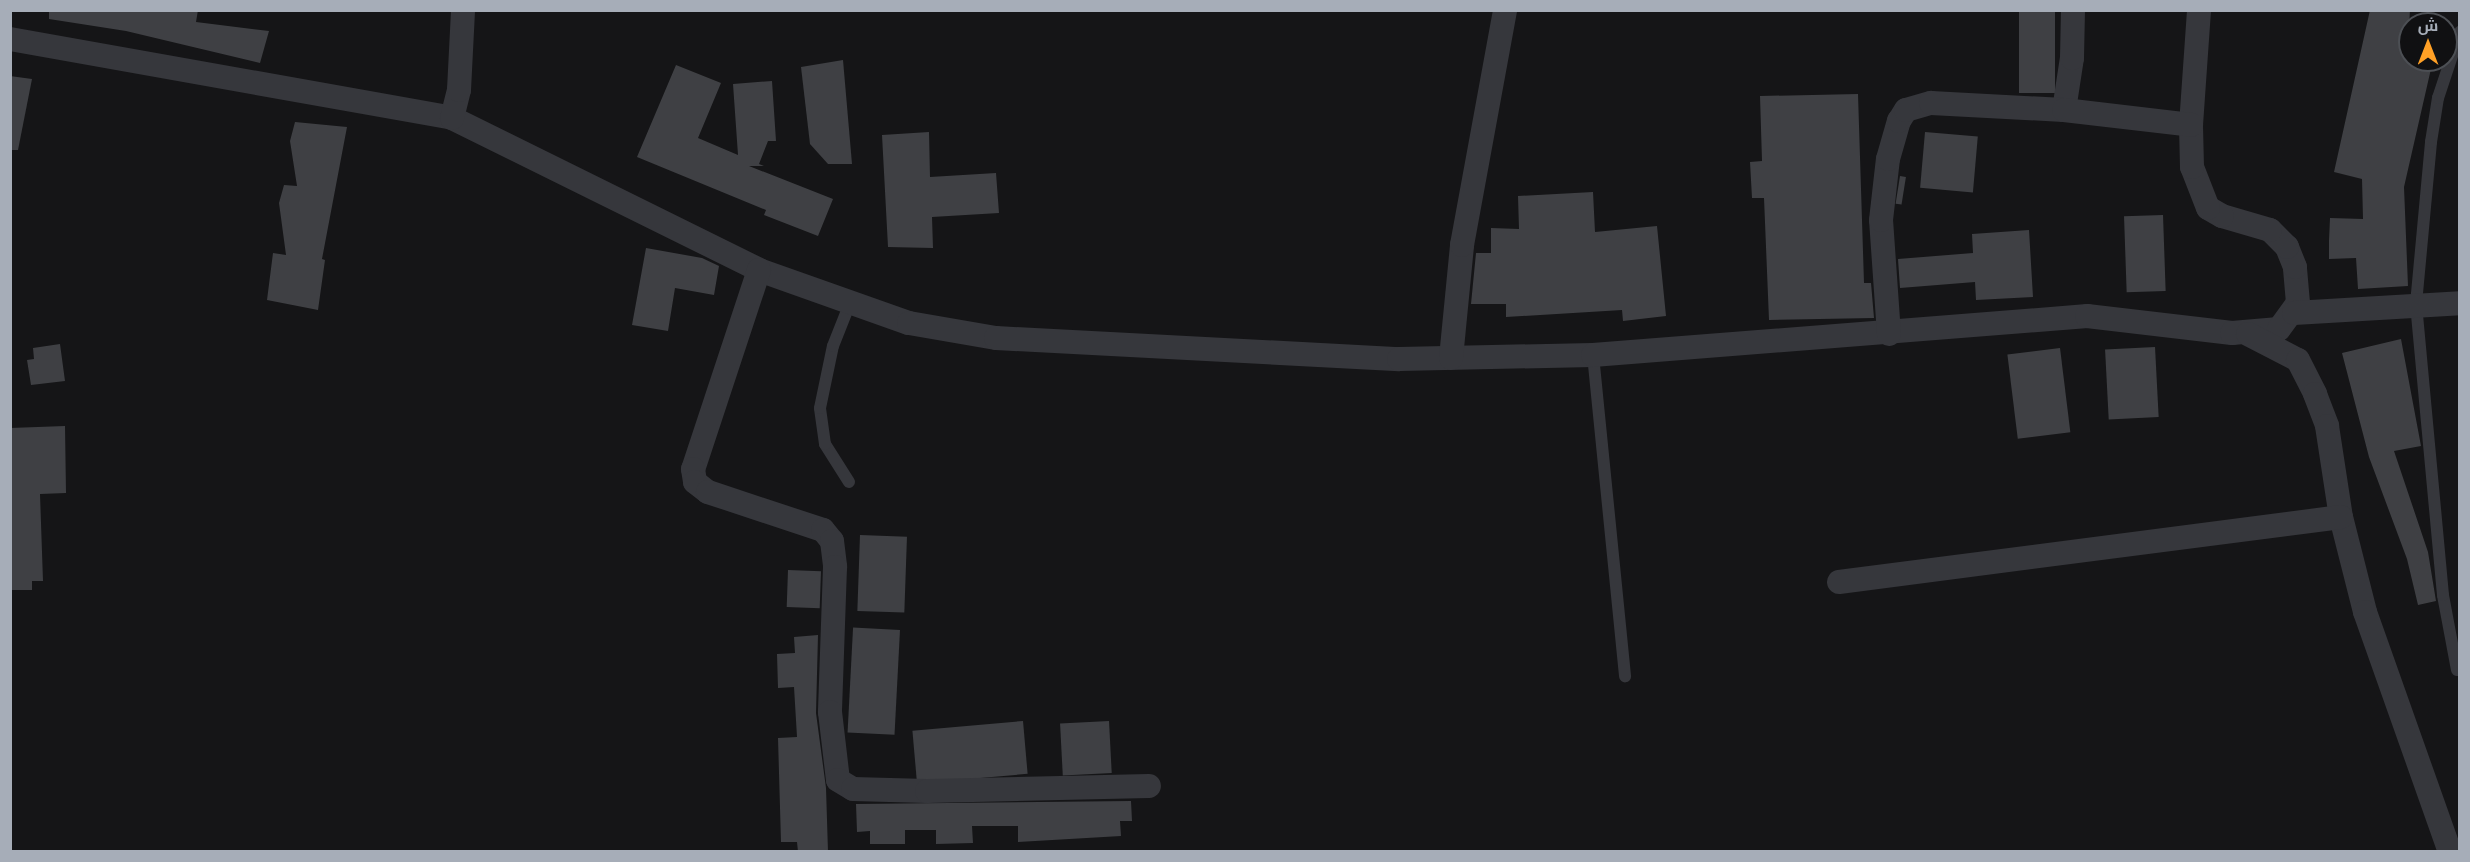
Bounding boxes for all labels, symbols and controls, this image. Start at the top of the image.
north arrow [2398,12,2458,72]
text: ش [2418,16,2438,35]

